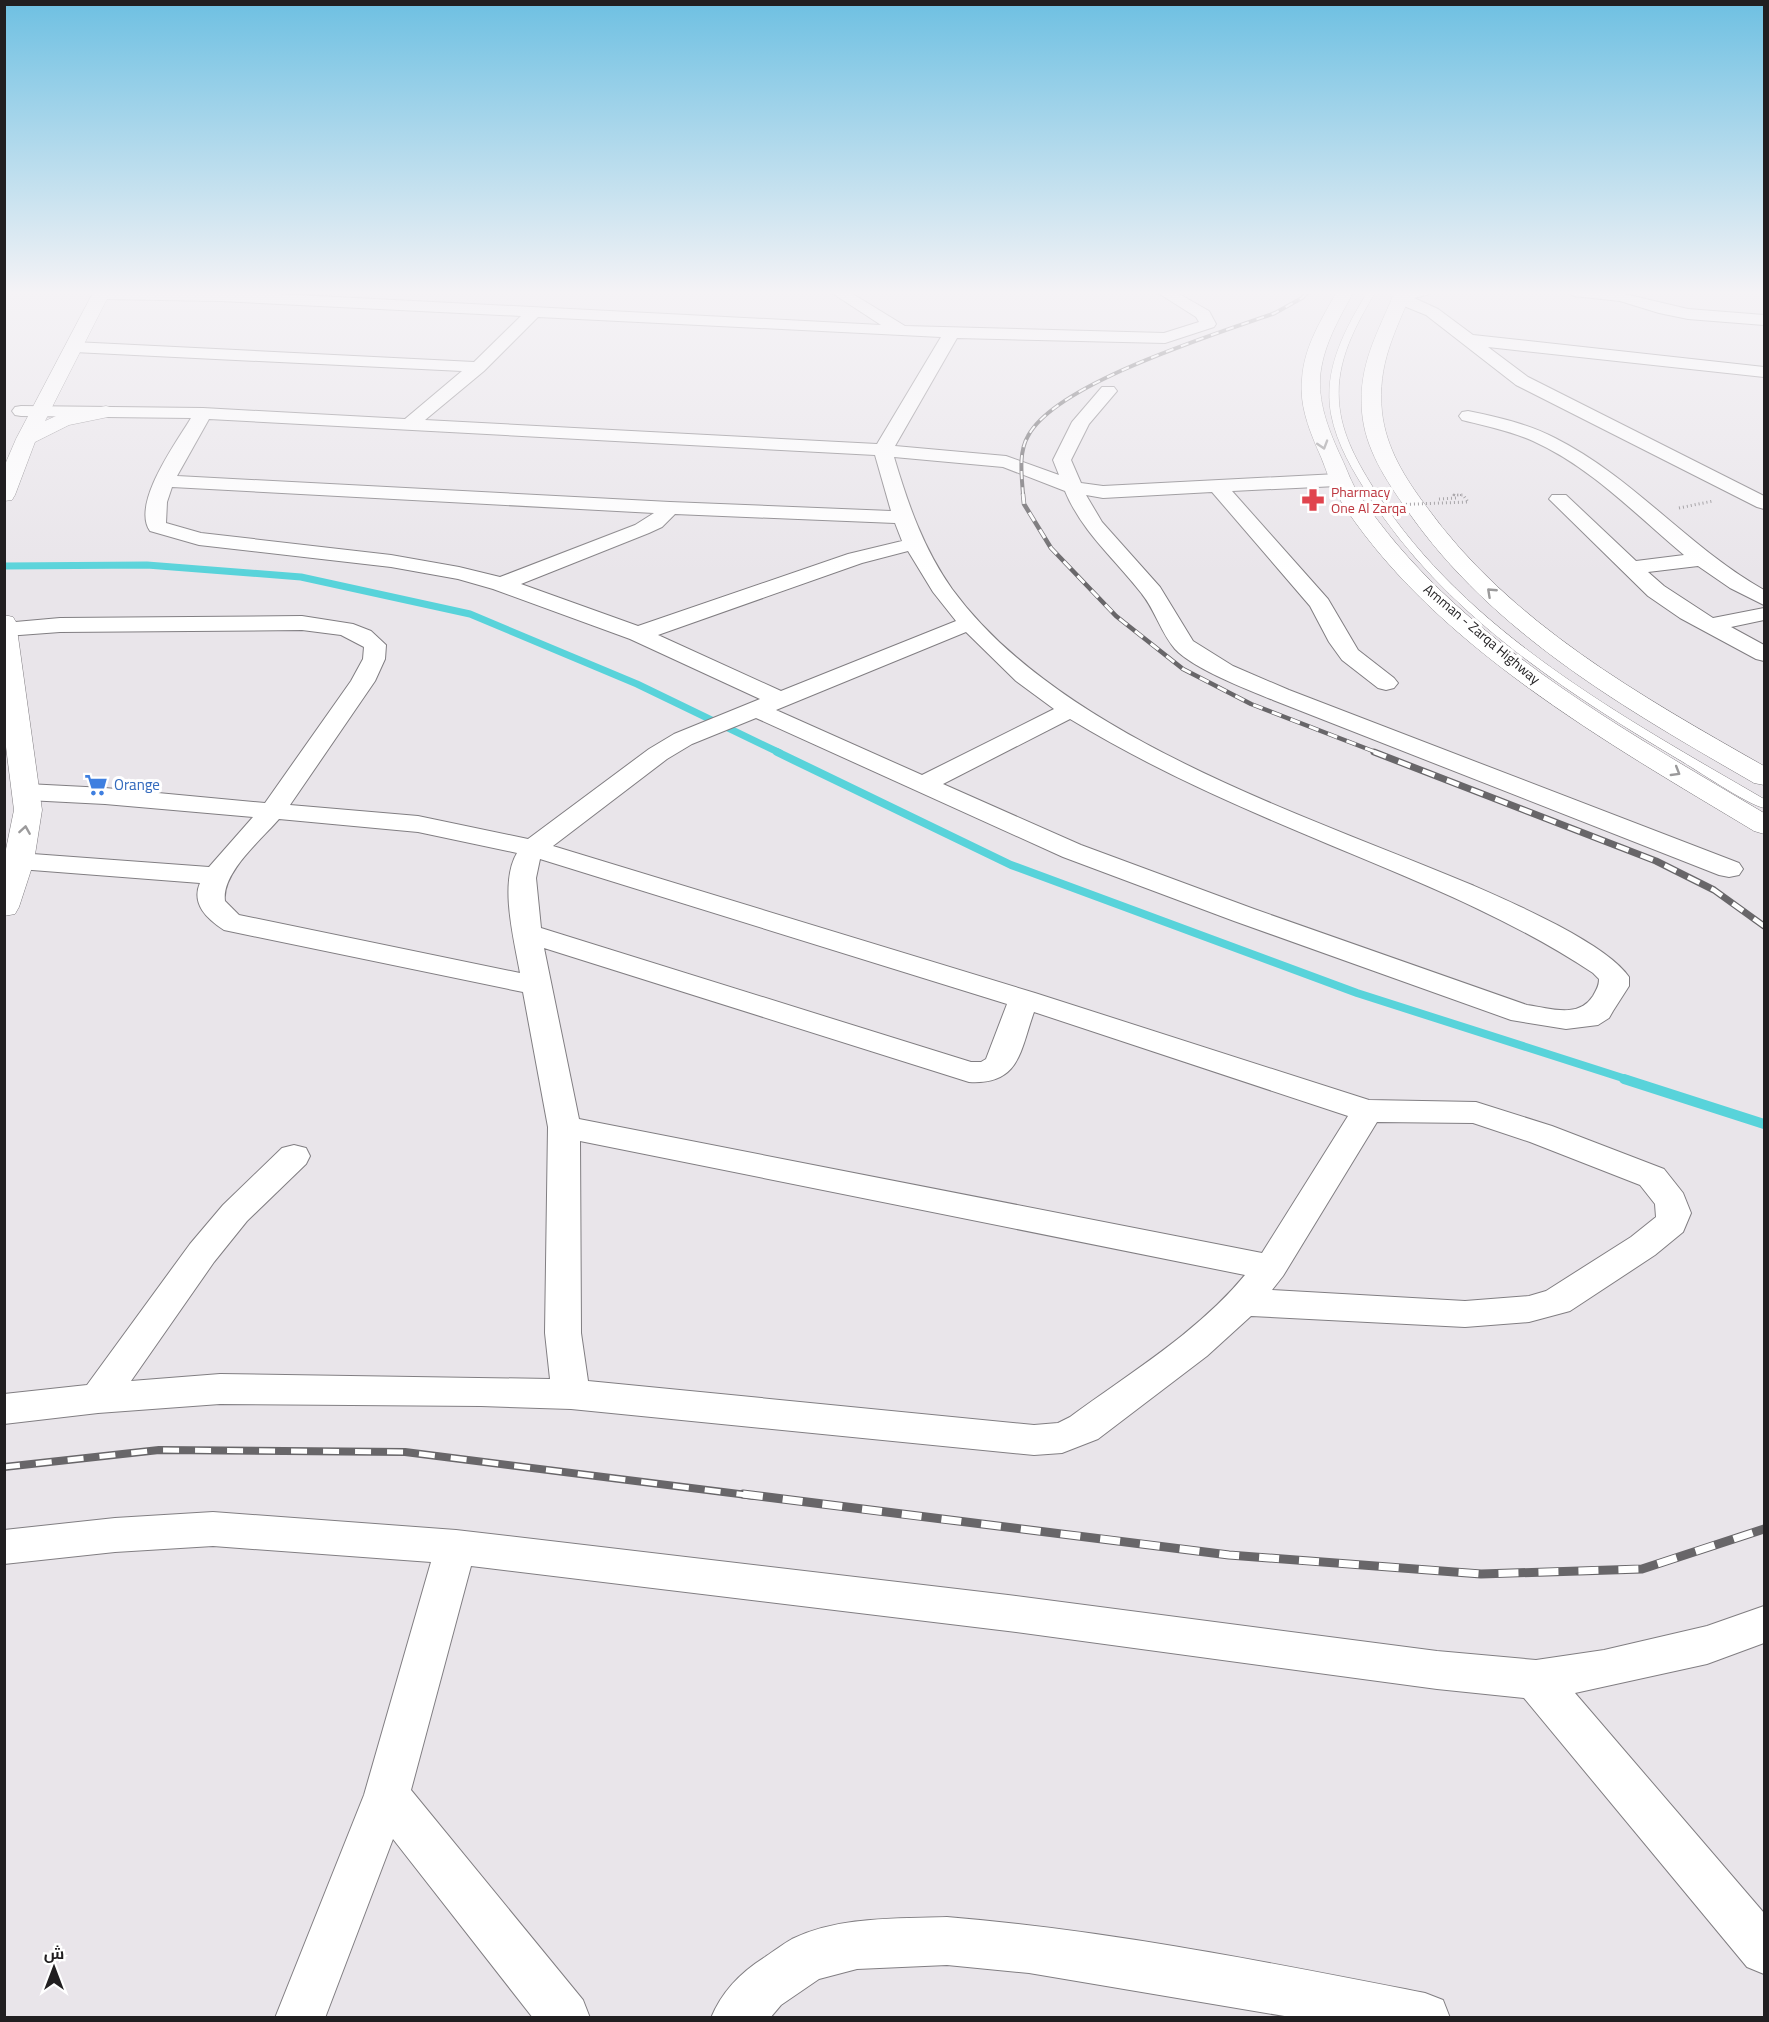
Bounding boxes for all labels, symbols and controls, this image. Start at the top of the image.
one-way arrow [1316,439,1328,450]
place label: Pharmacy One Al Zarqa [1331,479,1406,521]
pharmacy icon: Pharmacy One Al Zarqa [1300,487,1326,513]
street label: Amman - Zarqa Highway [1417,577,1547,691]
one-way arrow [1487,588,1498,599]
one-way arrow [1670,765,1680,776]
place label: Orange [114,770,160,799]
supermarket icon: Orange [83,772,109,798]
one-way arrow [19,826,31,835]
north arrow [24,1938,84,1998]
text: ش [44,1938,64,1968]

